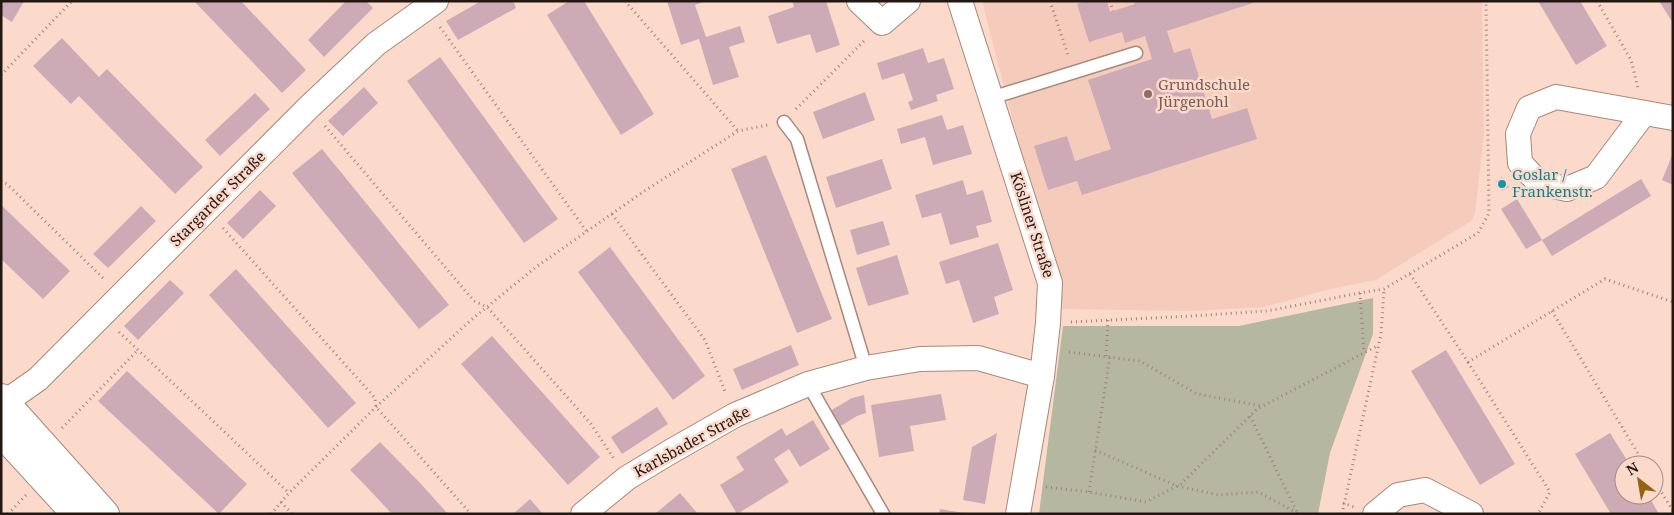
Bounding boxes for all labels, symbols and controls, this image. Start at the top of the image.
place label: Grundschule Jürgenohl [1157,74,1250,111]
marker: Grundschule Jürgenohl [1142,88,1154,100]
street label: Stargarder Straße [165,146,269,250]
place label: Goslar / Frankenstr. [1512,164,1593,201]
street label: Kösliner Straße [1006,169,1059,280]
marker: Goslar / Frankenstr. [1496,178,1508,190]
street label: Karlsbader Straße [630,401,753,481]
north arrow [1614,455,1664,505]
text: N [1622,457,1642,479]

